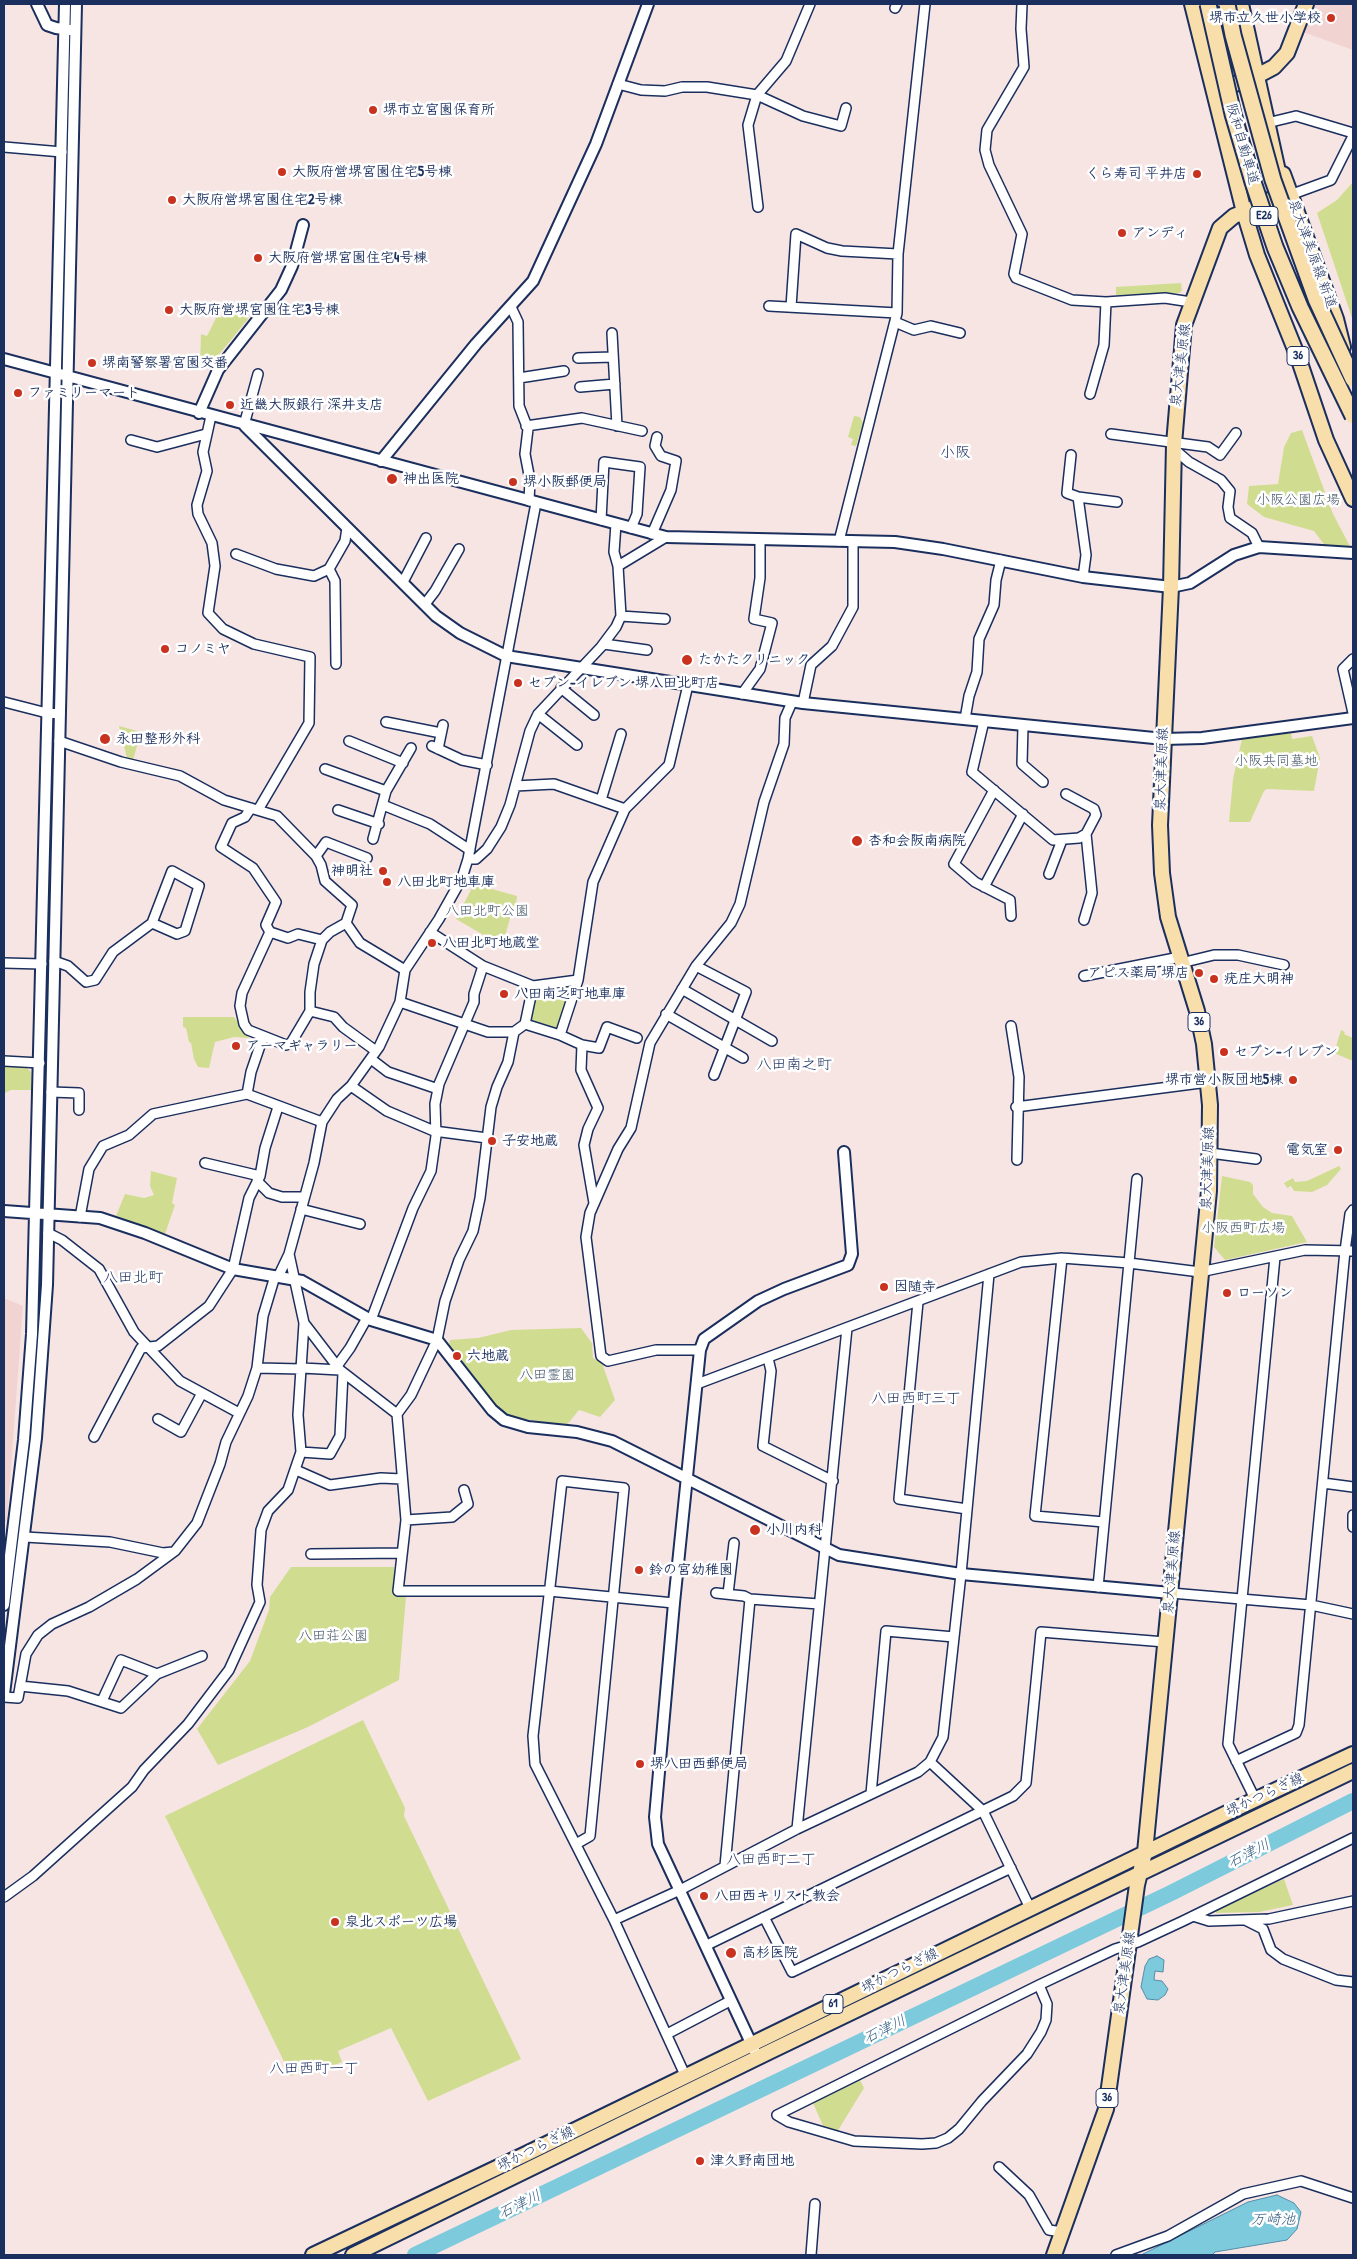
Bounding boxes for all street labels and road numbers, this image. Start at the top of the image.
street label: 阪和自動車道 [1222,101,1262,187]
street label: 泉大津美原線 新道 [1284,197,1340,311]
road number: E26 [1250,207,1278,226]
street label: 泉大津美原線 [1168,322,1194,408]
road number: 36 [1287,346,1309,366]
street label: 泉大津美原線 [1152,727,1172,811]
road number: 36 [1188,1012,1210,1032]
street label: 泉大津美原線 [1198,1126,1218,1210]
street label: 泉大津美原線 [1160,1529,1184,1615]
street label: 堺かつらぎ線 [1223,1770,1307,1820]
street label: 泉大津美原線 [1111,1930,1139,2016]
street label: 堺かつらぎ線 [859,1945,941,1997]
road number: 61 [823,1995,843,2014]
road number: 36 [1096,2088,1118,2108]
street label: 堺かつらぎ線 [495,2123,577,2175]

